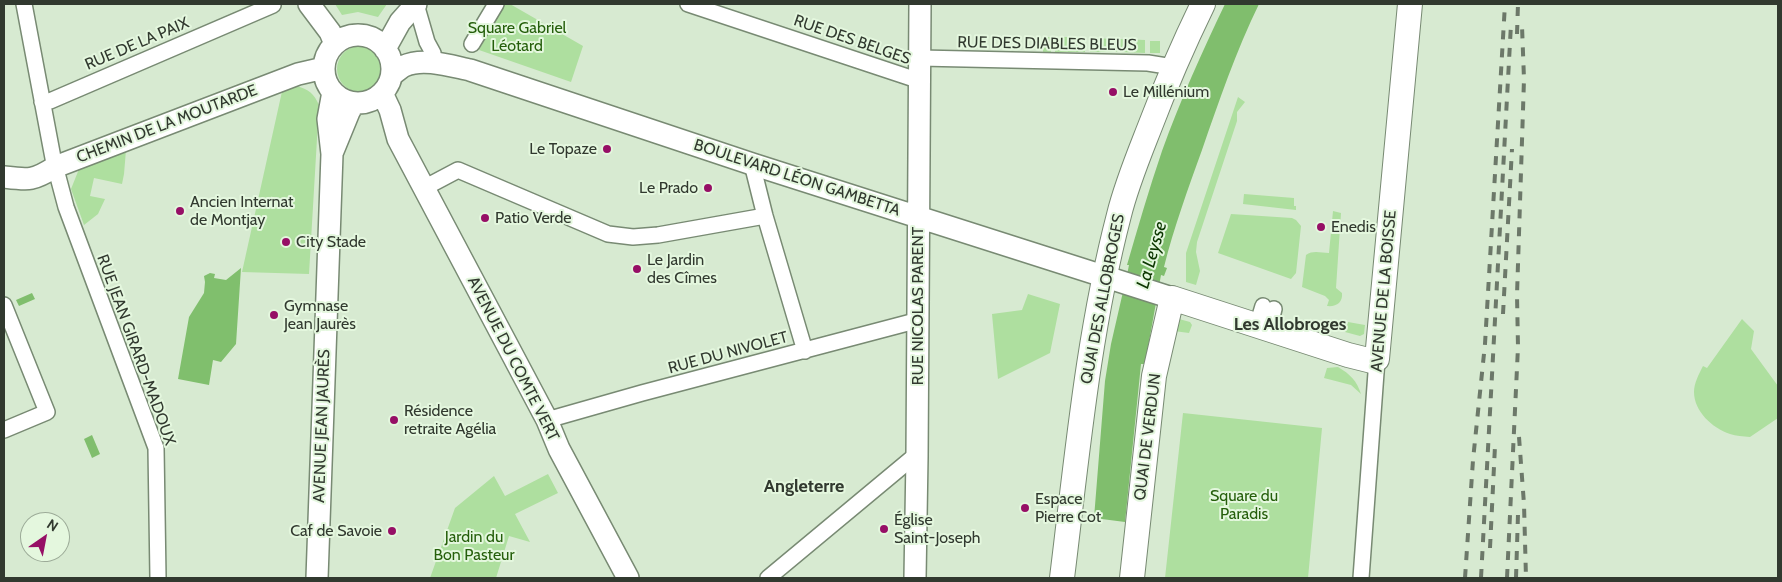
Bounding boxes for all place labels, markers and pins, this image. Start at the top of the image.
place label: Le Millénium [1123,82,1209,102]
marker: Le Millénium [1107,86,1119,98]
place label: Le Topaze [529,139,597,159]
marker: Le Topaze [601,143,613,155]
place label: Le Prado [639,178,698,198]
marker: Le Prado [702,182,714,194]
place label: Ancien Internat de Montjay [190,192,293,230]
marker: Ancien Internat de Montjay [174,205,186,217]
place label: Patio Verde [495,208,572,228]
marker: Patio Verde [479,212,491,224]
place label: Enedis [1331,217,1376,237]
marker: Enedis [1315,221,1327,233]
place label: City Stade [296,232,366,252]
marker: City Stade [280,236,292,248]
place label: Le Jardin des Cîmes [647,250,717,288]
marker: Le Jardin des Cîmes [631,263,643,275]
place label: Gymnase Jean Jaurès [284,296,356,334]
marker: Gymnase Jean Jaurès [268,309,280,321]
place label: Résidence retraite Agélia [404,401,496,439]
marker: Résidence retraite Agélia [388,414,400,426]
place label: Espace Pierre Cot [1035,489,1101,527]
marker: Espace Pierre Cot [1019,502,1031,514]
place label: Église Saint-Joseph [894,510,980,548]
place label: Caf de Savoie [290,521,382,541]
marker: Église Saint-Joseph [878,523,890,535]
marker: Caf de Savoie [386,525,398,537]

